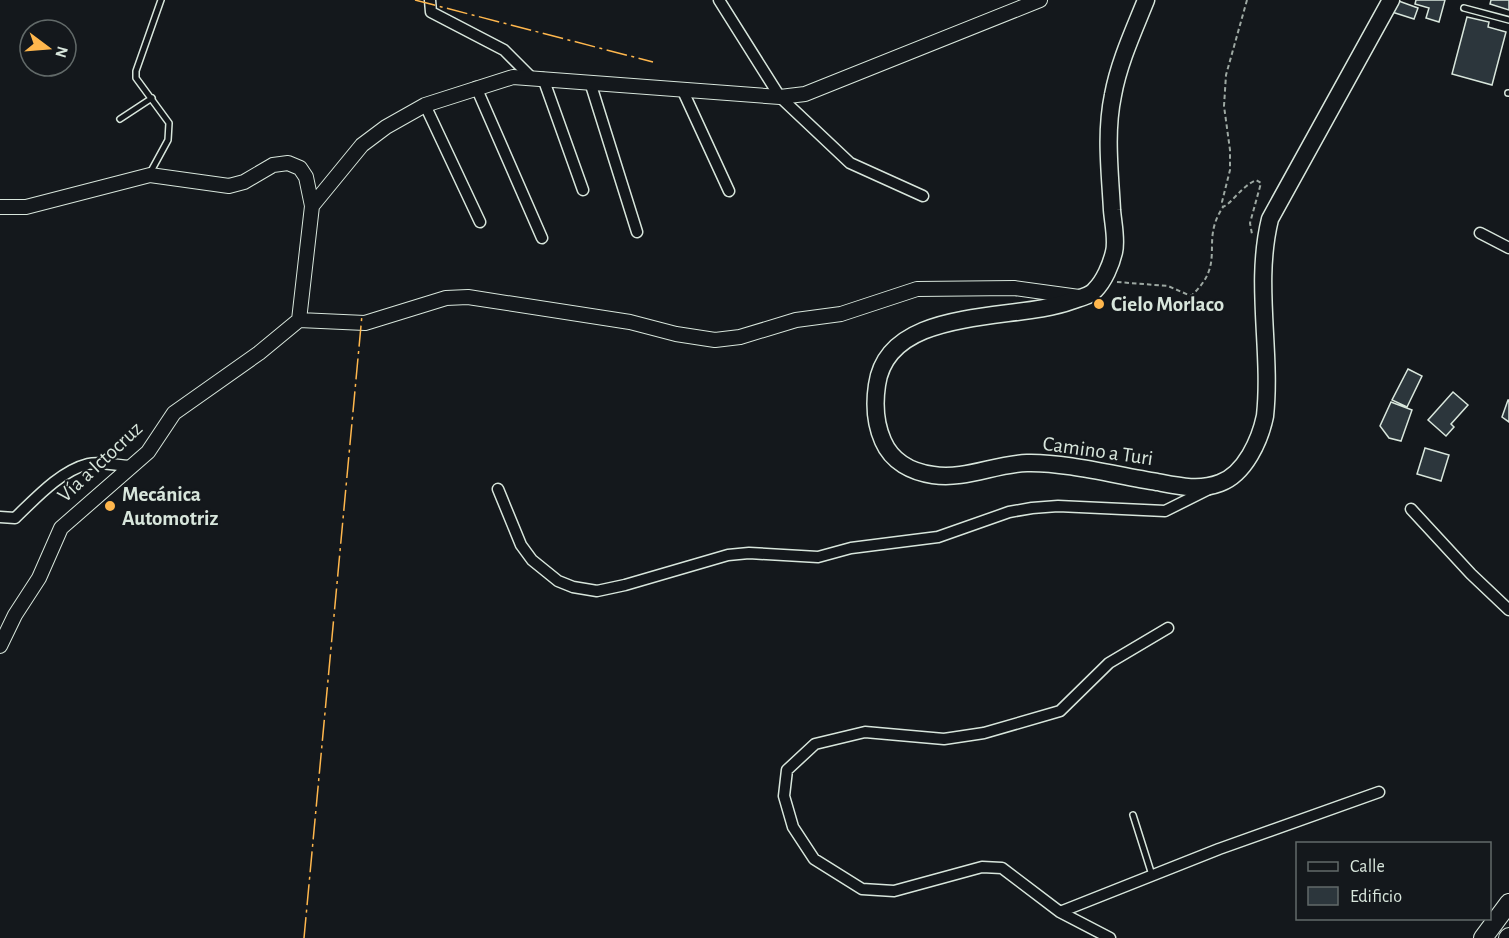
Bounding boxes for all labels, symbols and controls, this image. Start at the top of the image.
north arrow [18,18,78,78]
text: N [52,44,71,59]
place label: Cielo Morlaco [1111,294,1224,315]
marker: Cielo Morlaco [1092,297,1106,311]
street label: Vía a Ictocruz [54,418,146,506]
street label: Camino a Turi [1041,433,1155,469]
place label: Mecánica Automotriz [122,484,219,529]
marker: Mecánica Automotriz [103,499,117,513]
legend [1296,842,1491,920]
text: Calle [1350,858,1385,876]
text: Edificio [1350,888,1402,906]

